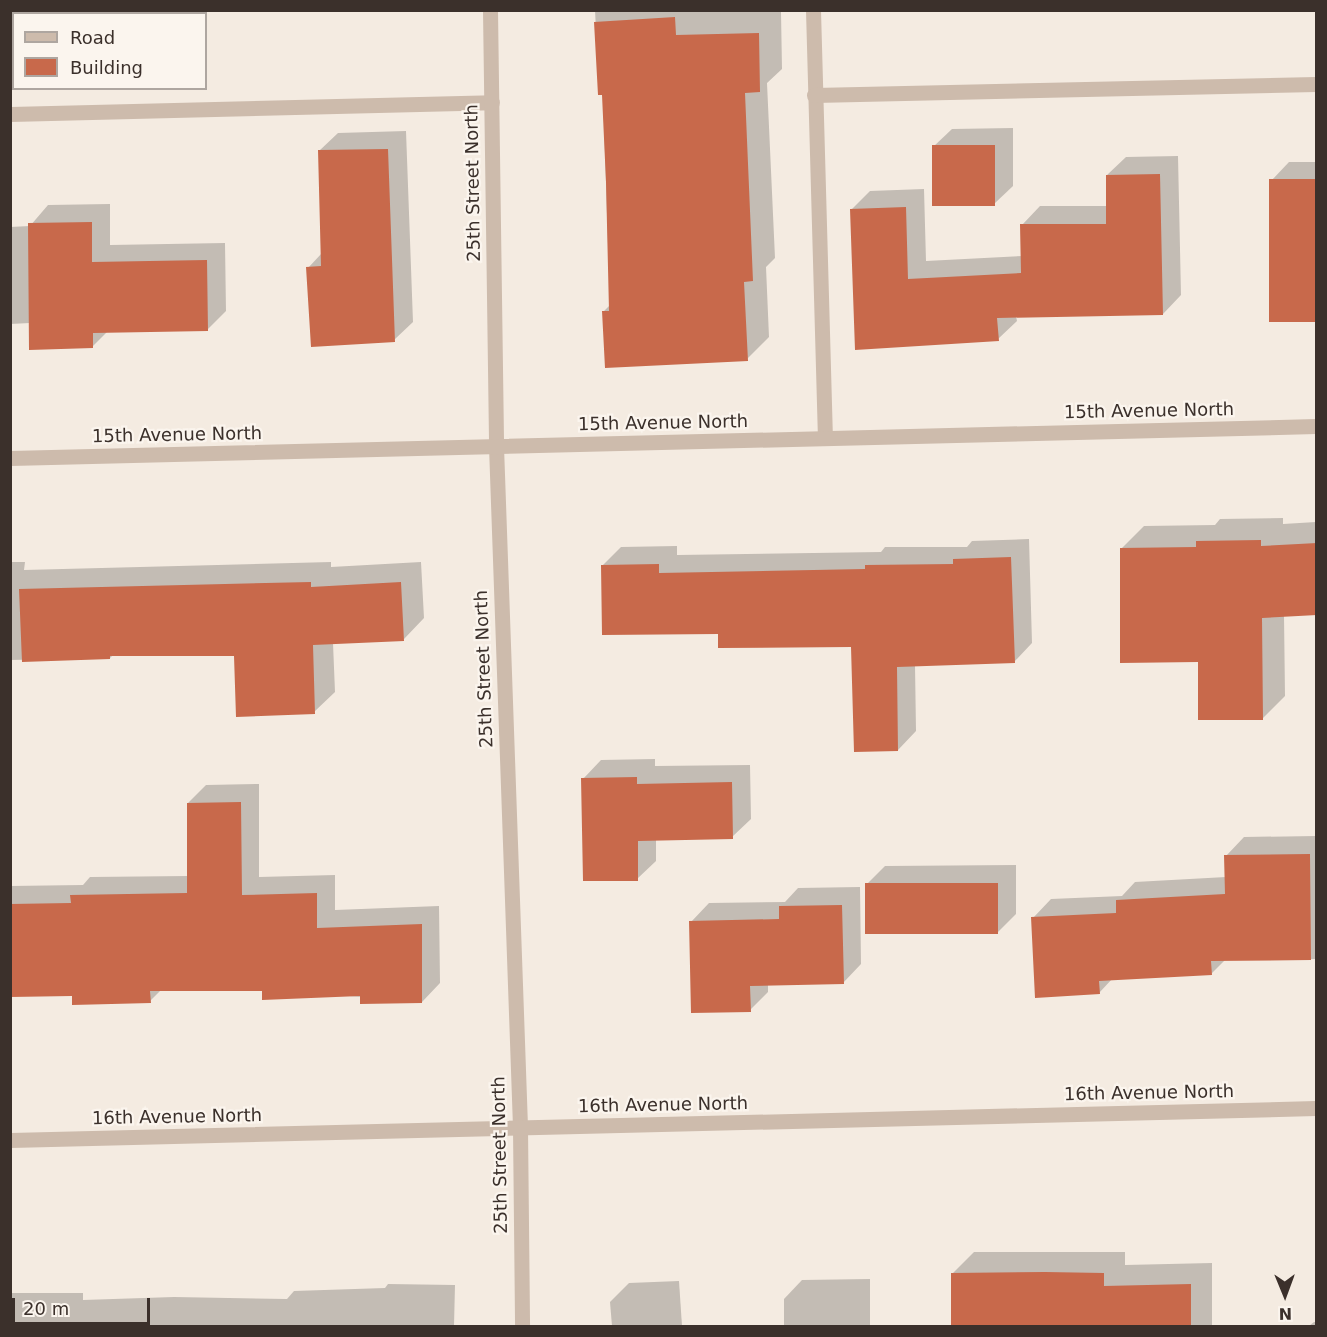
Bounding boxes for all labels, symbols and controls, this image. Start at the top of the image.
legend [12,12,207,90]
text: Road [70,27,115,48]
text: Building [70,57,143,78]
street label: 25th Street North [461,104,485,262]
street label: 15th Avenue North [1064,399,1234,423]
street label: 15th Avenue North [578,411,748,435]
street label: 15th Avenue North [92,423,262,447]
street label: 25th Street North [470,590,498,748]
street label: 25th Street North [488,1076,512,1234]
street label: 16th Avenue North [1064,1081,1234,1105]
street label: 16th Avenue North [578,1093,748,1117]
street label: 16th Avenue North [92,1105,262,1129]
north arrow [1255,1265,1315,1325]
scale bar [15,1286,153,1324]
text: 20 m [23,1298,69,1319]
text: N [1278,1304,1292,1323]

